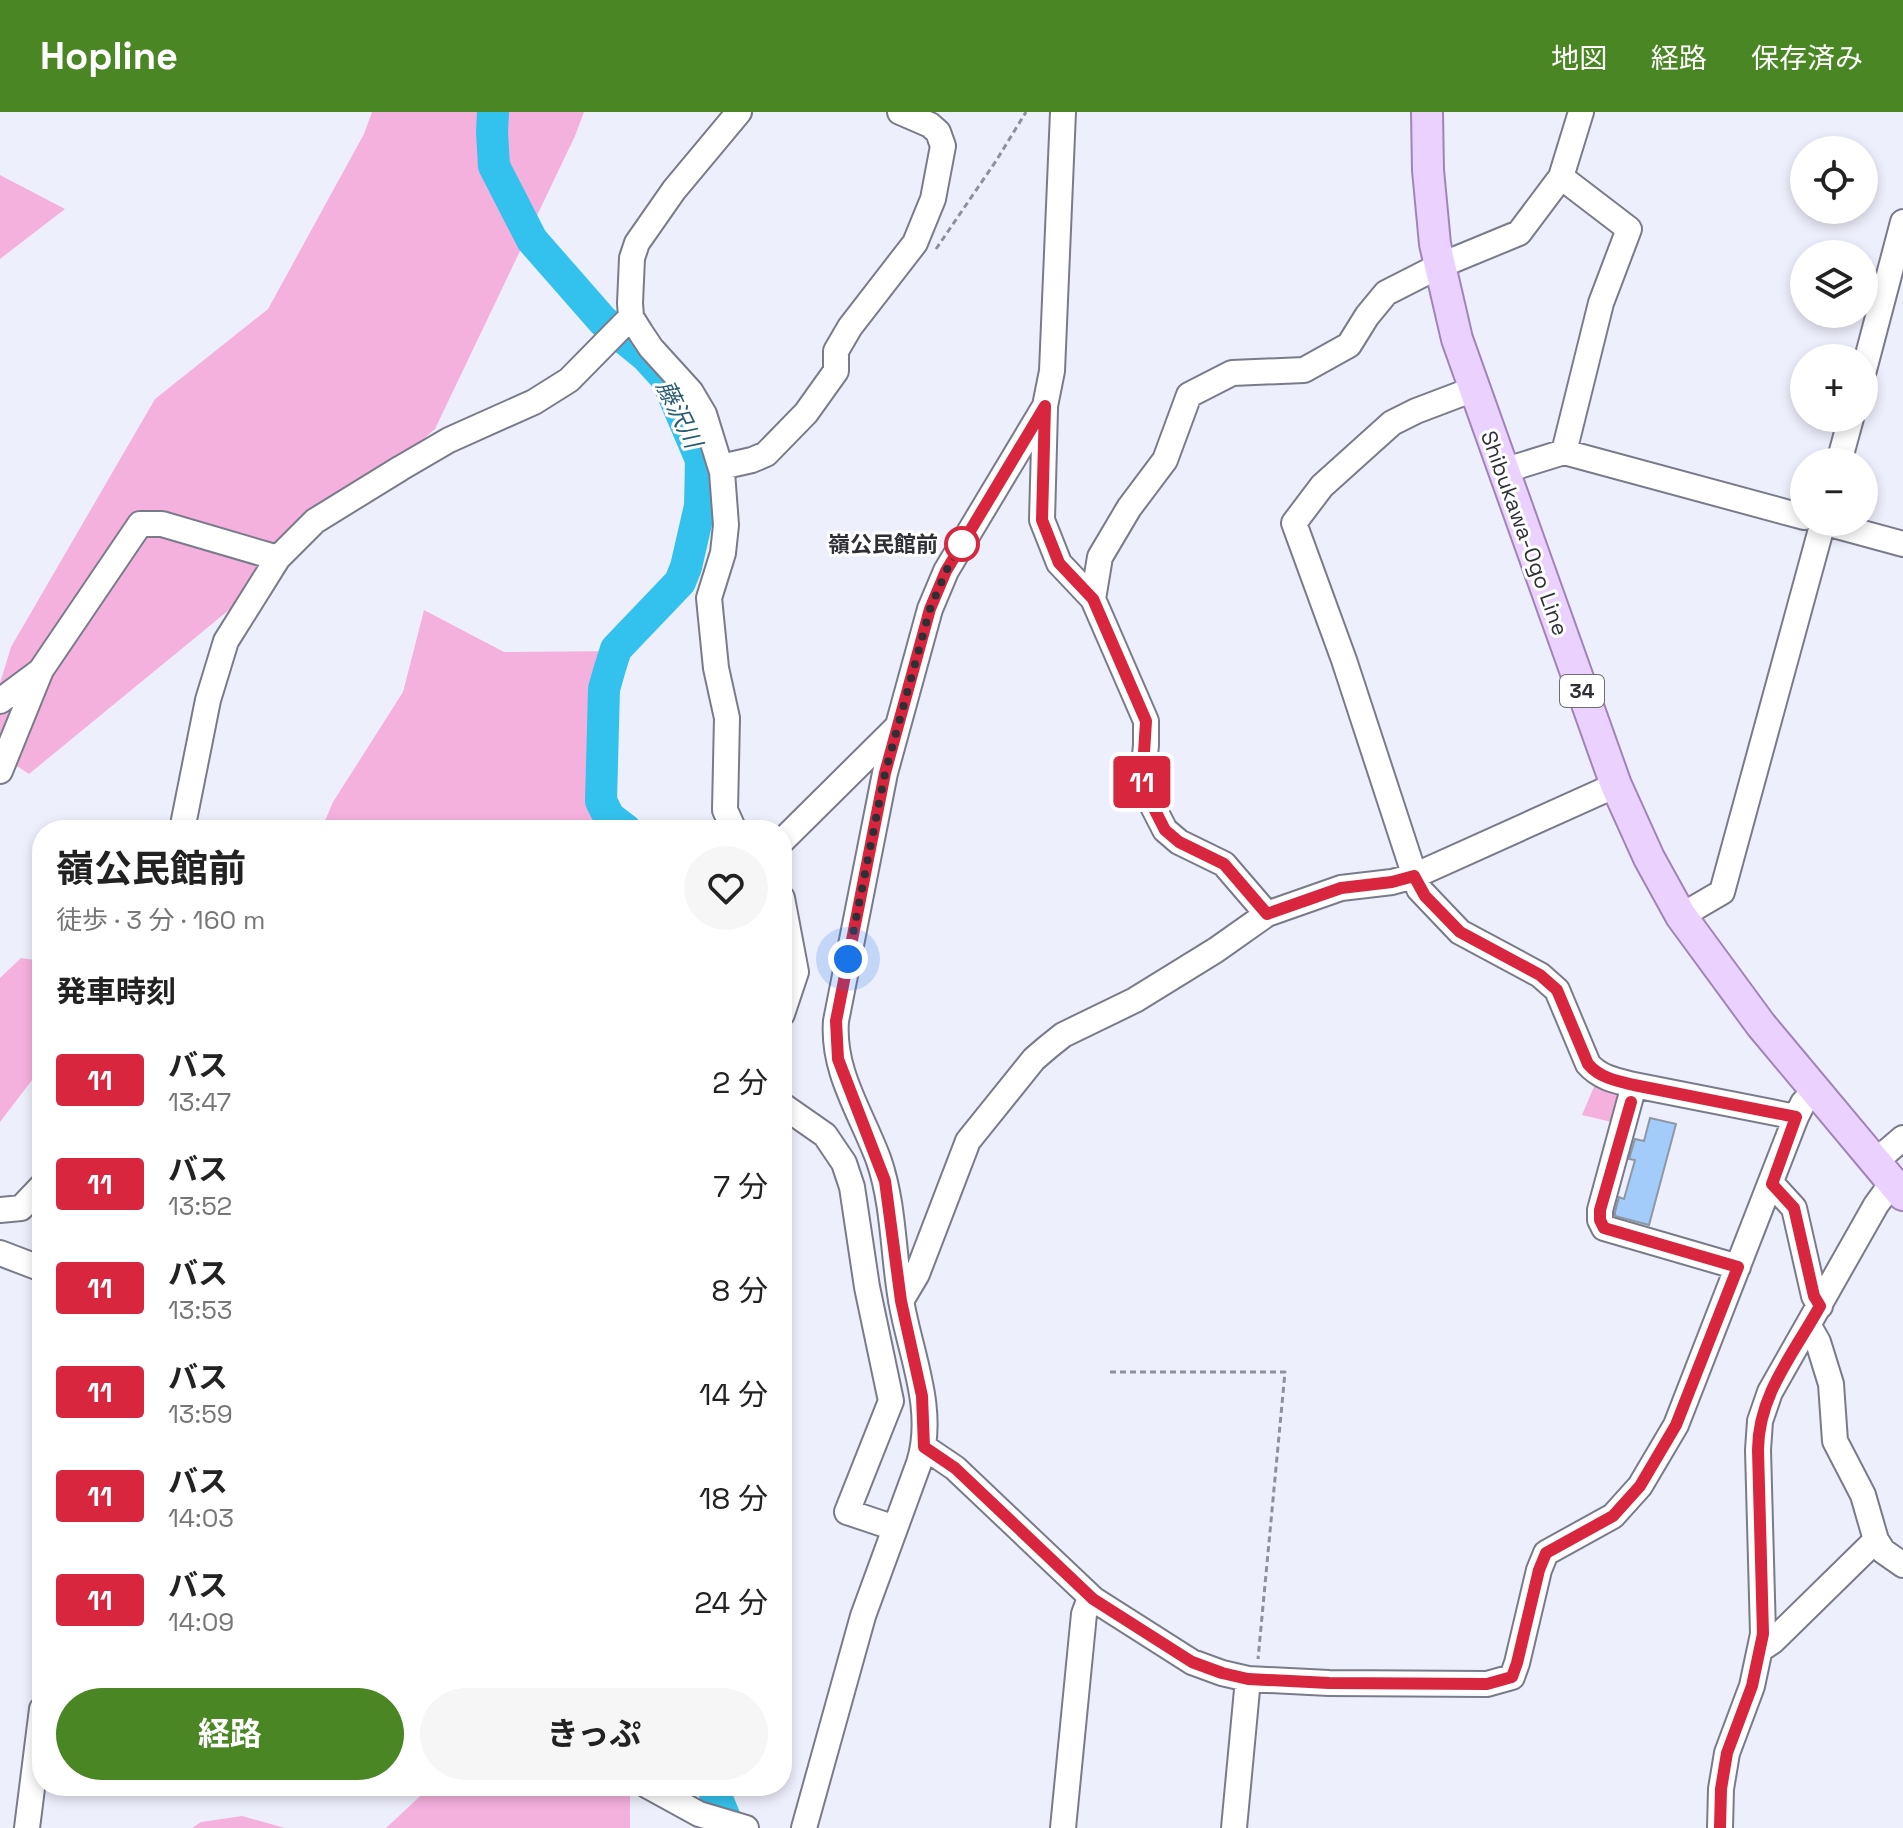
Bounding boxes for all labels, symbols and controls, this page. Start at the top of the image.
text: Hopline [40,32,178,80]
text: 地図 [1551,40,1607,76]
text: 経路 [1651,40,1707,76]
text: 保存済み [1751,40,1863,76]
map controls [1790,136,1878,536]
button: locate [1790,136,1878,224]
button: layers [1790,240,1878,328]
button: + [1790,344,1878,432]
water label: 藤沢川 [650,375,710,456]
street label: Shibukawa-Ogo Line [1475,427,1575,639]
button: − [1790,448,1878,536]
marker: 嶺公民館前 [945,527,979,561]
place label: 嶺公民館前 [828,530,938,558]
road number: 34 [1560,675,1604,707]
line badge: 11 [1106,756,1178,808]
text: 11 [1129,764,1155,800]
text: 嶺公民館前 [56,845,246,893]
button: heart [684,846,768,930]
text: 徒歩 · 3 分 · 160 m [56,903,265,937]
your location [828,939,868,979]
text: 発車時刻 [56,972,176,1011]
text: バス [168,1046,228,1085]
text: 11 [87,1062,113,1098]
text: 2 分 [712,1063,768,1102]
text: 13:47 [168,1085,231,1119]
text: バス [168,1150,228,1189]
text: 11 [87,1166,113,1202]
text: 7 分 [713,1167,768,1206]
text: 13:52 [168,1189,232,1223]
text: バス [168,1254,228,1293]
text: 11 [87,1270,113,1306]
text: 8 分 [712,1271,768,1310]
text: 13:53 [168,1293,232,1327]
text: バス [168,1358,228,1397]
text: 11 [87,1374,113,1410]
text: 14 分 [699,1375,768,1414]
text: 13:59 [168,1397,233,1431]
text: バス [168,1462,228,1501]
text: 11 [87,1478,113,1514]
text: 18 分 [699,1479,768,1518]
text: 14:03 [168,1501,234,1535]
text: バス [168,1566,228,1605]
text: 11 [87,1582,113,1618]
text: 24 分 [694,1583,768,1622]
text: 14:09 [168,1605,234,1639]
button: 経路 [56,1688,404,1780]
button: きっぷ [420,1688,768,1780]

